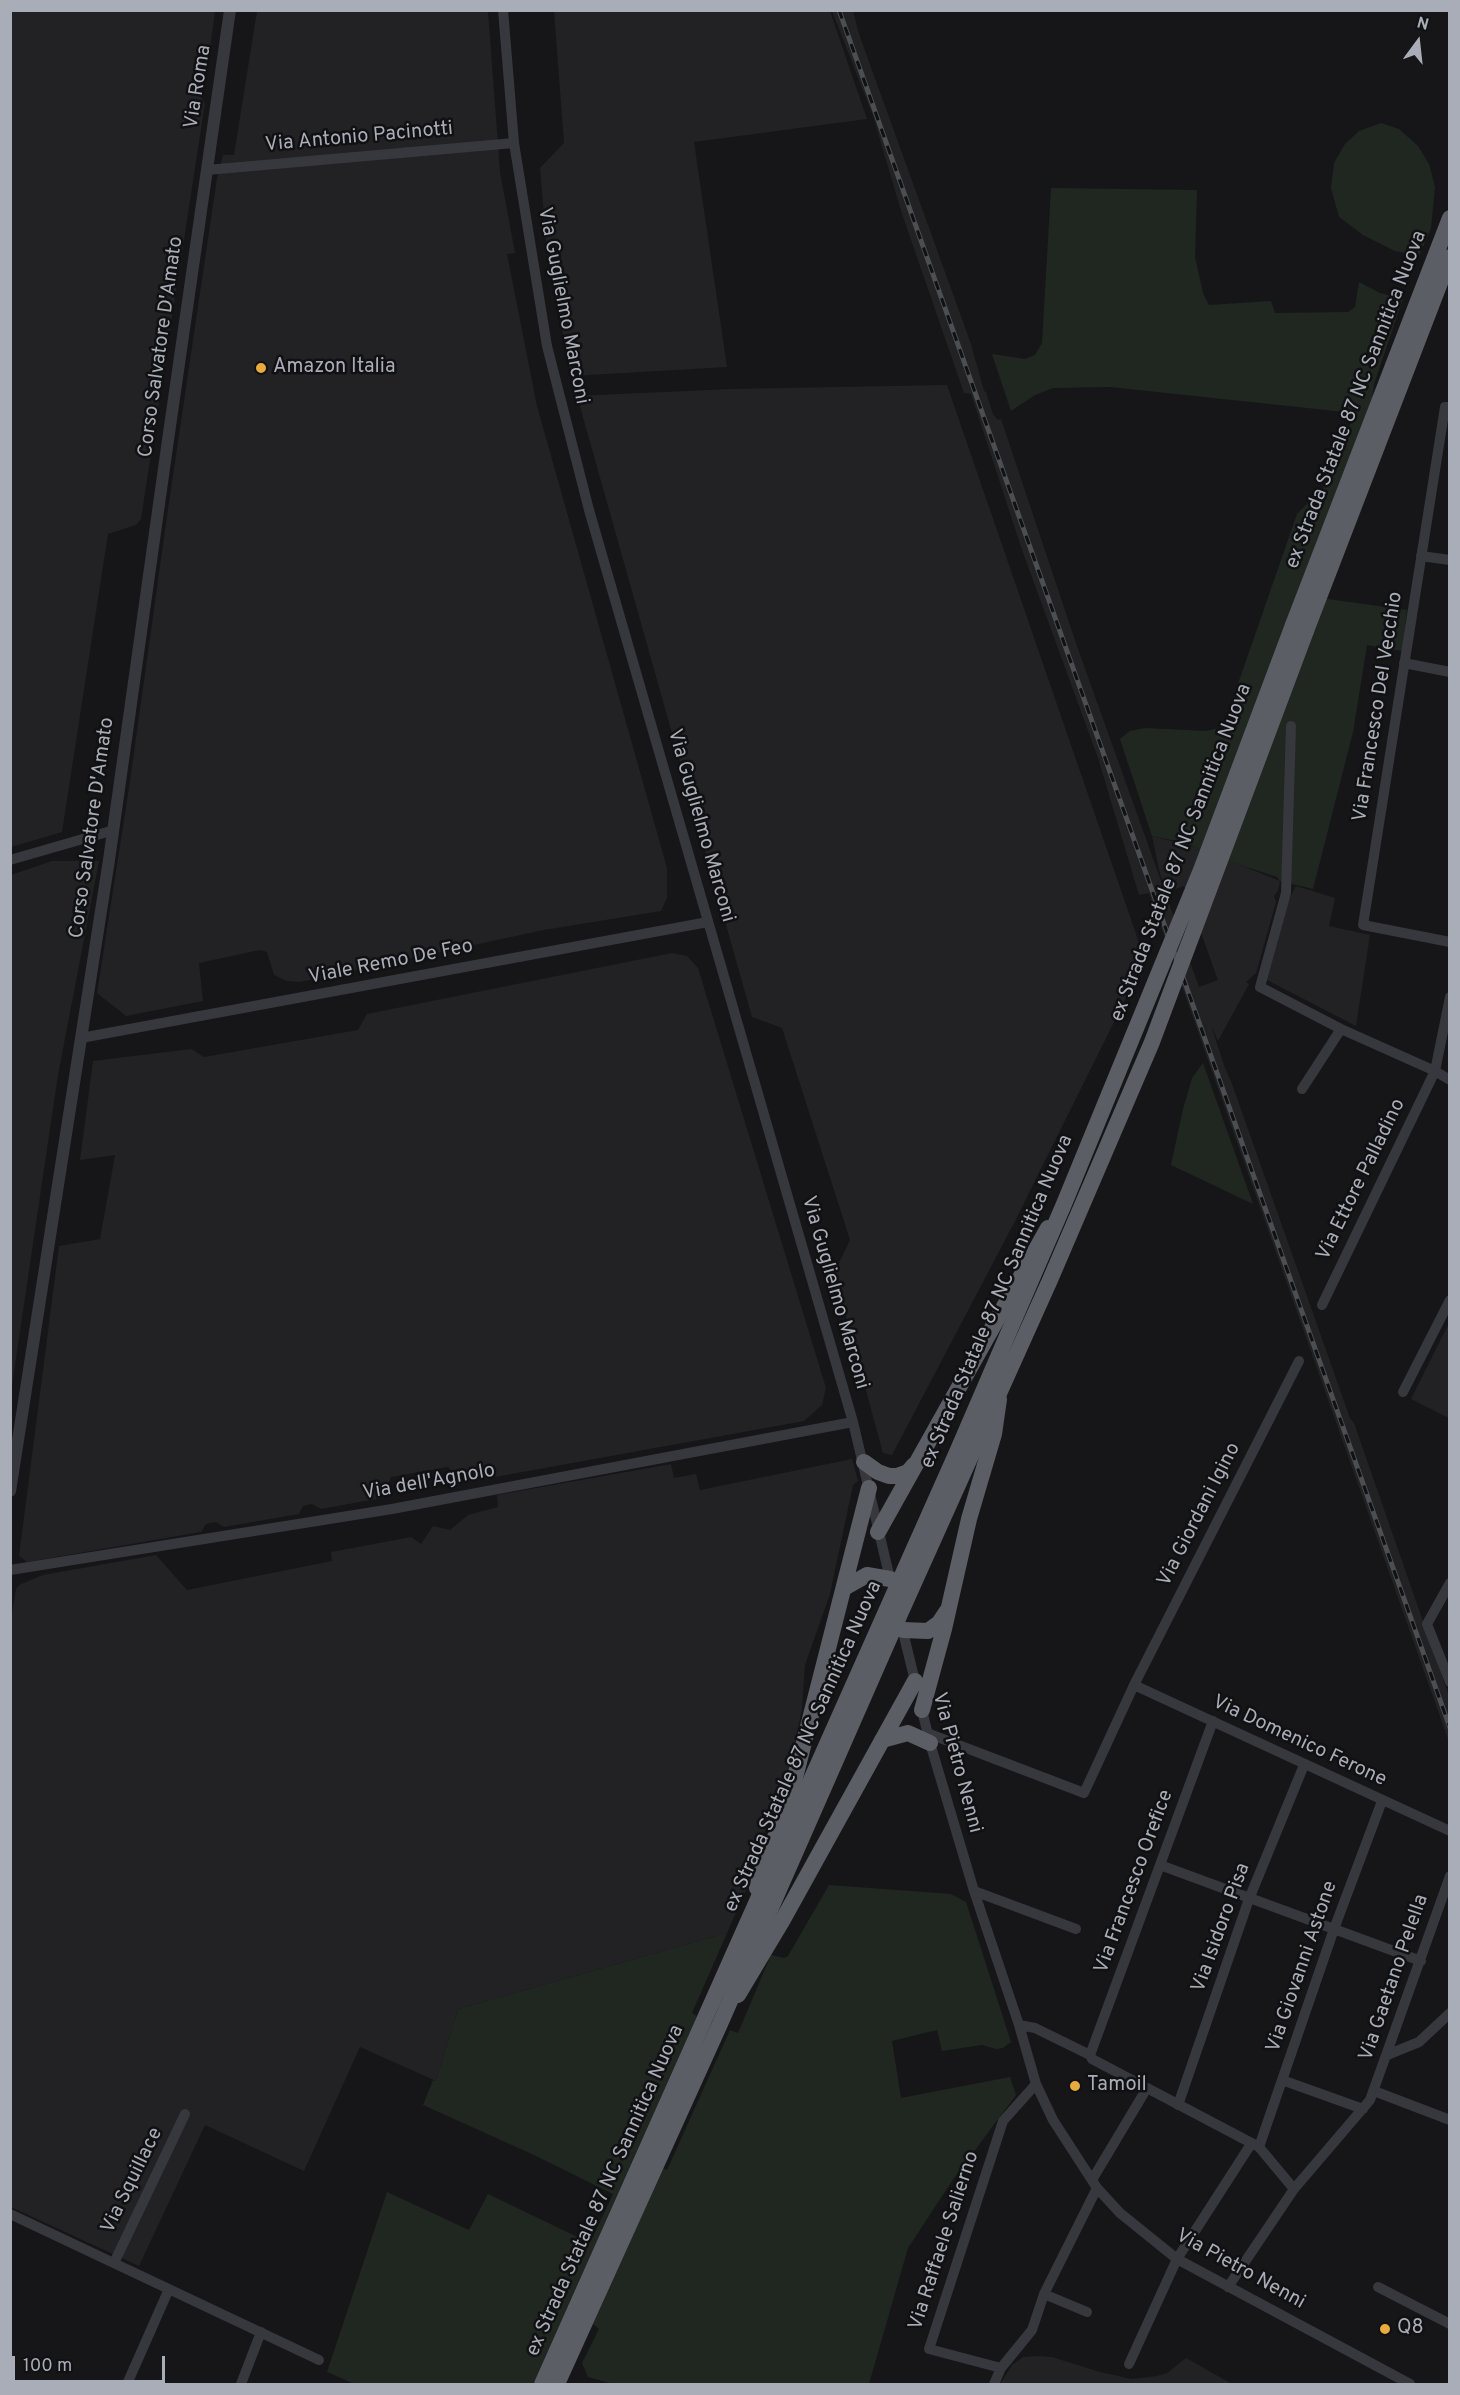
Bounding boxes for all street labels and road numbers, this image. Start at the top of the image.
street label: Via Roma [181,43,217,131]
street label: Via Antonio Pacinotti [264,118,454,158]
street label: Via Guglielmo Marconi [531,206,593,406]
street label: ex Strada Statale 87 NC Sannitica Nuova [1281,228,1433,572]
street label: Corso Salvatore D'Amato [135,235,189,459]
street label: Via Francesco Del Vecchio [1349,590,1409,824]
street label: ex Strada Statale 87 NC Sannitica Nuova [1106,681,1258,1025]
street label: Corso Salvatore D'Amato [66,716,120,940]
street label: Via Guglielmo Marconi [661,727,739,925]
street label: Viale Remo De Feo [307,935,475,991]
street label: Via Ettore Palladino [1312,1095,1412,1265]
street label: ex Strada Statale 87 NC Sannitica Nuova [917,1132,1079,1472]
street label: Via Guglielmo Marconi [795,1194,873,1392]
street label: Via Giordani Igino [1153,1439,1247,1591]
street label: Via dell'Agnolo [361,1460,497,1506]
street label: ex Strada Statale 87 NC Sannitica Nuova [720,1578,888,1916]
street label: Via Pietro Nenni [926,1690,986,1836]
street label: Via Domenico Ferone [1208,1691,1390,1793]
street label: Via Francesco Orefice [1091,1787,1179,1977]
street label: Via Isidoro Pisa [1187,1860,1257,1996]
street label: Via Giovanni Astone [1262,1878,1344,2056]
street label: Via Gaetano Pelella [1355,1892,1435,2064]
street label: ex Strada Statale 87 NC Sannitica Nuova [522,2022,690,2360]
street label: Via Squillace [97,2124,169,2238]
street label: Via Raffaele Salierno [905,2148,985,2334]
street label: Via Pietro Nenni [1171,2224,1309,2316]

